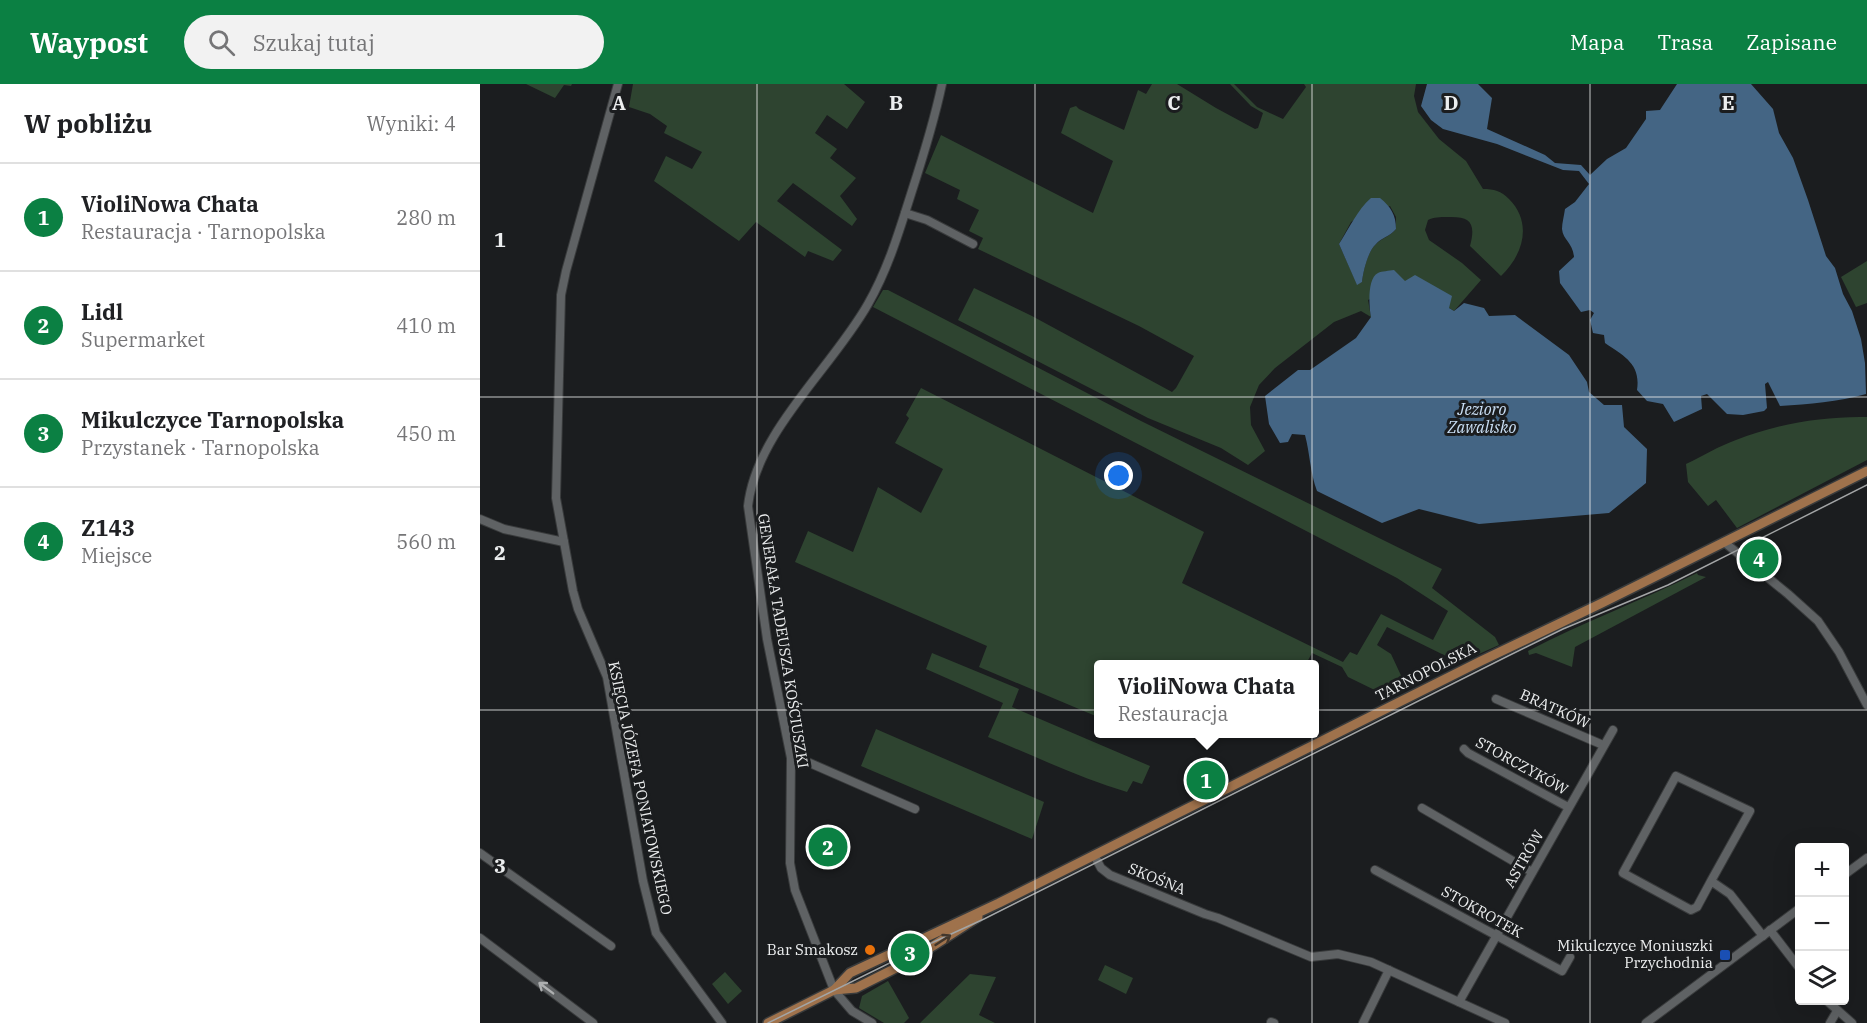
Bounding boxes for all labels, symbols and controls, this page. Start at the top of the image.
search box [184,15,604,69]
text: Waypost [30,24,148,61]
icon: search [205,26,238,59]
text: Szukaj tutaj [253,28,375,57]
text: Mapa [1570,28,1624,56]
text: Trasa [1657,28,1713,56]
text: Zapisane [1746,28,1837,56]
text: A [612,89,626,116]
text: B [889,89,903,116]
text: C [1167,89,1181,116]
text: D [1443,89,1459,116]
text: E [1721,89,1735,116]
text: W pobliżu [24,106,152,140]
text: Wyniki: 4 [367,110,456,137]
text: VioliNowa Chata [81,189,259,218]
text: 1 [38,204,50,231]
text: 280 m [396,204,456,231]
text: Restauracja · Tarnopolska [81,218,326,245]
text: 1 [494,226,506,253]
text: Lidl [81,297,123,326]
text: 2 [38,312,50,339]
text: 410 m [396,312,456,339]
text: Supermarket [81,326,205,353]
water label: Jezioro Zawalisko [1447,399,1517,437]
text: Mikulczyce Tarnopolska [81,405,344,434]
text: 3 [38,420,50,447]
text: 450 m [396,420,456,447]
text: Przystanek · Tarnopolska [81,434,320,461]
your location [1104,461,1133,490]
street label: GENERAŁA TADEUSZA KOŚCIUSZKI [754,512,813,770]
text: Z143 [81,513,135,542]
text: 4 [38,528,50,555]
text: 560 m [396,528,456,555]
pin: 4 [1740,536,1778,582]
text: 2 [494,539,506,566]
text: Miejsce [81,542,152,569]
street label: TARNOPOLSKA [1372,638,1480,705]
street label: KSIĘCIA JÓZEFA PONIATOWSKIEGO [604,659,677,917]
popup [1094,660,1319,738]
text: VioliNowa Chata [1118,671,1295,700]
street label: BRATKÓW [1517,685,1594,733]
text: Restauracja [1118,700,1228,727]
street label: STORCZYKÓW [1473,732,1572,799]
pin: 1 [1186,758,1226,802]
pin: 2 [808,824,848,870]
street label: ASTRÓW [1499,826,1548,891]
map controls [1795,843,1849,1005]
button: + [1795,843,1849,897]
text: 3 [494,852,506,879]
street label: SKOŚNA [1126,858,1189,899]
street label: STOKROTEK [1438,881,1527,942]
button: − [1795,897,1849,951]
pin: 3 [890,930,930,976]
one-way arrow [935,934,952,947]
place label: Mikulczyce Moniuszki Przychodnia [1557,936,1713,972]
place label: Bar Smakosz [767,940,858,959]
marker: Bar Smakosz [863,943,877,957]
marker: Mikulczyce Moniuszki Przychodnia [1718,948,1732,962]
button: layers [1795,951,1849,1005]
one-way arrow [539,981,555,994]

